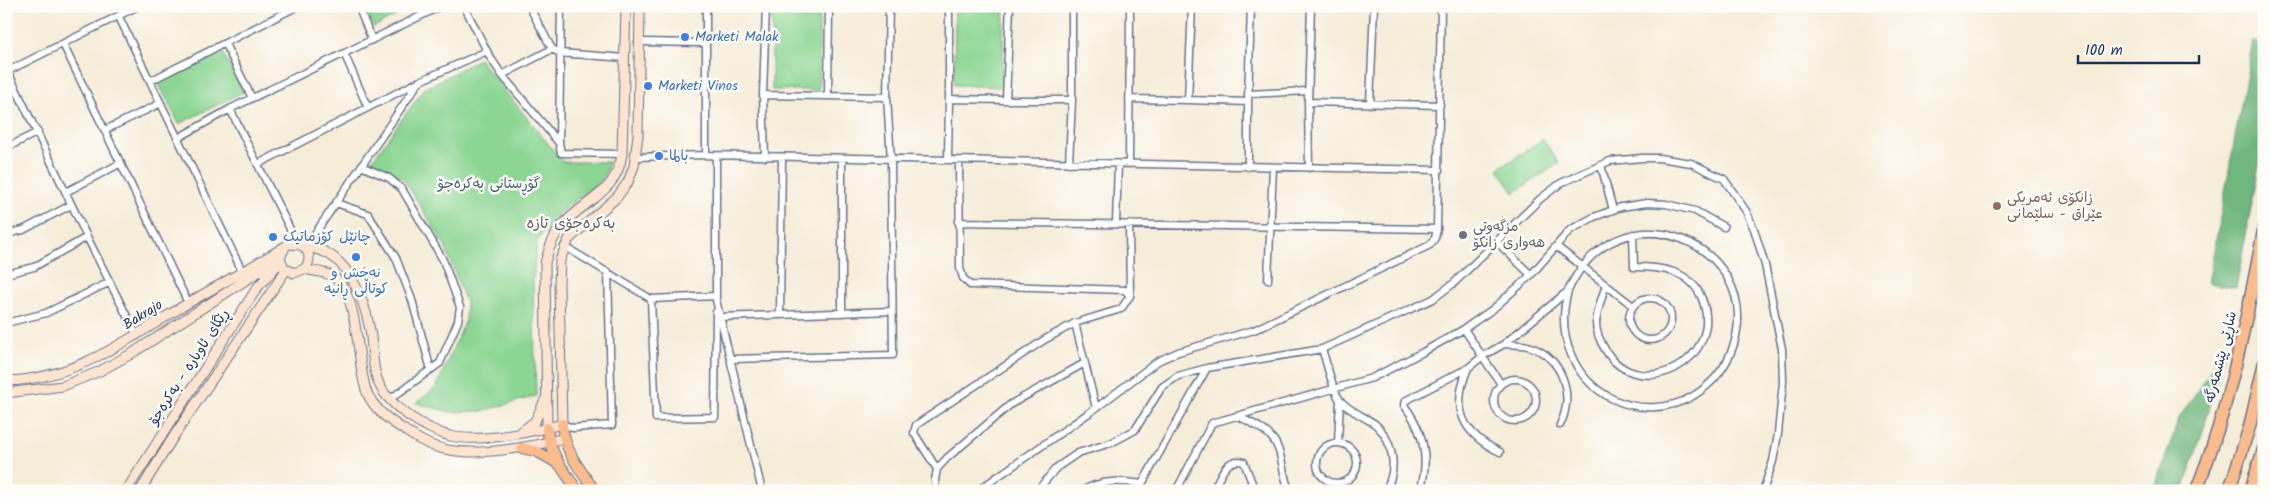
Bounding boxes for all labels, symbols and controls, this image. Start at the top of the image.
place label: Marketi Malak [695,26,779,48]
marker: Marketi Malak [679,31,691,43]
scale bar [2078,32,2199,64]
text: 100 m [2085,39,2123,63]
place label: Marketi Vinos [658,75,738,97]
marker: Marketi Vinos [642,80,654,92]
place label: بالما [669,145,688,167]
marker: بالما [653,150,665,162]
park label: گۆڕستانی بەکرەجۆ [437,173,540,196]
place label: زانکۆی ئەمریکی عێراق - سلێمانی [2007,187,2103,225]
marker: زانکۆی ئەمریکی عێراق - سلێمانی [1991,200,2003,212]
district label: بەکرەجۆی تازە [527,212,615,236]
place label: مزگەوتی هەواری زانکۆ [1472,216,1545,254]
place label: چانێل کۆزماتیک [283,226,371,248]
marker: مزگەوتی هەواری زانکۆ [1457,229,1469,241]
marker: چانێل کۆزماتیک [267,231,279,243]
marker: نەخش و کوتاڵی ڕانیە [350,251,362,263]
place label: نەخش و کوتاڵی ڕانیە [324,262,388,301]
street label: Bakrajo [119,294,167,336]
street label: ڕێگای ئاوبارە - بەکرەجۆ [143,305,236,431]
street label: شاڕێی پێشمەرگە [2199,309,2244,405]

